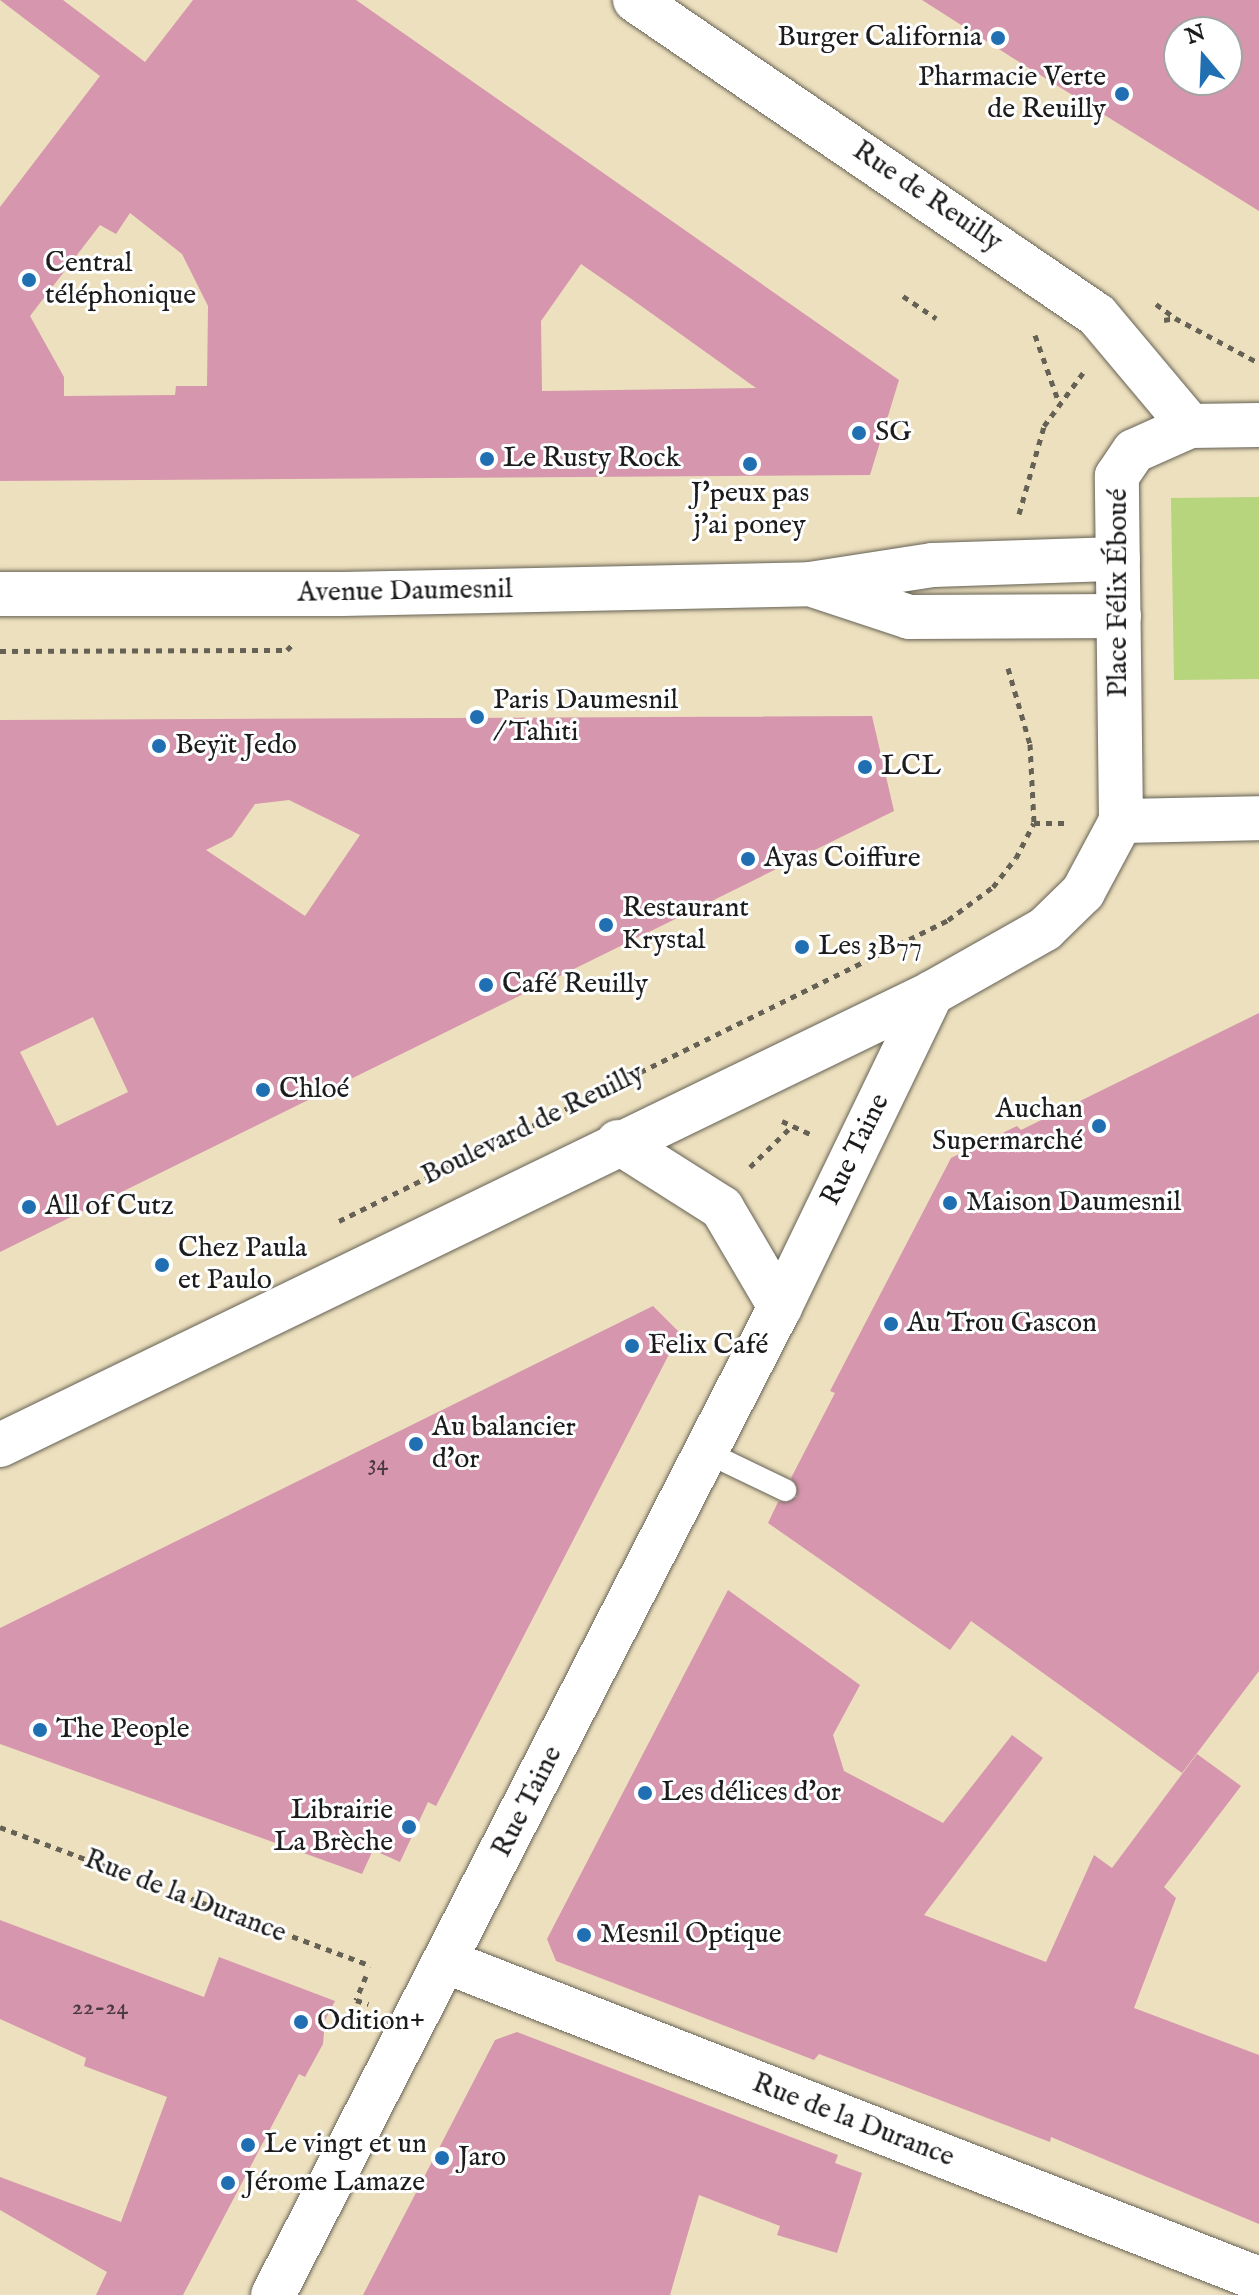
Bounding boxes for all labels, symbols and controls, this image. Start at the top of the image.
north arrow [1163,16,1243,96]
text: N [1182,19,1209,52]
place label: Burger California [777,21,982,55]
marker: Burger California [989,29,1007,47]
place label: Pharmacie Verte de Reuilly [918,61,1106,127]
marker: Pharmacie Verte de Reuilly [1113,85,1131,103]
street label: Rue de Reuilly [846,135,1008,259]
place label: Central téléphonique [45,247,196,313]
marker: Central téléphonique [20,271,38,289]
place label: SG [875,416,912,450]
marker: SG [850,424,868,442]
place label: Le Rusty Rock [503,442,680,476]
marker: Le Rusty Rock [478,450,496,468]
marker: J'peux pas j'ai poney [741,455,759,473]
place label: J'peux pas j'ai poney [691,477,809,543]
street label: Place Félix Éboué [1102,489,1136,697]
street label: Avenue Daumesnil [297,573,513,611]
place label: Paris Daumesnil / Tahiti [493,684,678,750]
marker: Paris Daumesnil / Tahiti [468,708,486,726]
place label: Beyït Jedo [175,729,297,763]
marker: Beyït Jedo [150,737,168,755]
place label: LCL [881,750,941,784]
marker: LCL [856,758,874,776]
place label: Ayas Coiffure [764,842,921,876]
marker: Ayas Coiffure [739,850,757,868]
place label: Restaurant Krystal [622,892,749,958]
marker: Restaurant Krystal [597,916,615,934]
place label: Les 3B77 [818,930,922,964]
marker: Les 3B77 [793,938,811,956]
place label: Café Reuilly [502,968,648,1002]
marker: Café Reuilly [477,976,495,994]
street label: Boulevard de Reuilly [416,1057,650,1193]
place label: Chloé [279,1073,349,1107]
marker: Chloé [254,1081,272,1099]
street label: Rue Taine [815,1089,897,1211]
place label: Auchan Supermarché [932,1093,1083,1159]
marker: Auchan Supermarché [1090,1117,1108,1135]
place label: Maison Daumesnil [966,1186,1181,1220]
place label: All of Cutz [45,1190,174,1224]
marker: Maison Daumesnil [941,1194,959,1212]
marker: All of Cutz [20,1198,38,1216]
place label: Chez Paula et Paulo [178,1232,307,1298]
marker: Chez Paula et Paulo [153,1256,171,1274]
place label: Au Trou Gascon [907,1307,1097,1341]
marker: Au Trou Gascon [882,1315,900,1333]
place label: Felix Café [648,1329,768,1363]
marker: Felix Café [623,1337,641,1355]
place label: Au balancier d'or [432,1411,576,1477]
marker: Au balancier d'or [407,1435,425,1453]
house number: 34 [368,1450,388,1478]
place label: The People [56,1713,189,1747]
marker: The People [31,1721,49,1739]
street label: Rue Taine [486,1741,570,1863]
place label: Les délices d'or [661,1776,841,1810]
marker: Les délices d'or [636,1784,654,1802]
place label: Librairie La Brèche [274,1794,393,1860]
marker: Librairie La Brèche [400,1818,418,1836]
street label: Rue de la Durance [79,1843,291,1951]
place label: Mesnil Optique [600,1918,782,1952]
marker: Mesnil Optique [575,1926,593,1944]
house number: 22-24 [72,1994,128,2022]
place label: Odition+ [317,2005,425,2039]
marker: Odition+ [292,2013,310,2031]
street label: Rue de la Durance [747,2067,959,2175]
place label: Le vingt et un [264,2128,427,2162]
marker: Le vingt et un [239,2136,257,2154]
place label: Jaro [458,2141,506,2175]
marker: Jaro [433,2149,451,2167]
place label: Jérome Lamaze [244,2166,425,2200]
marker: Jérome Lamaze [219,2174,237,2192]

